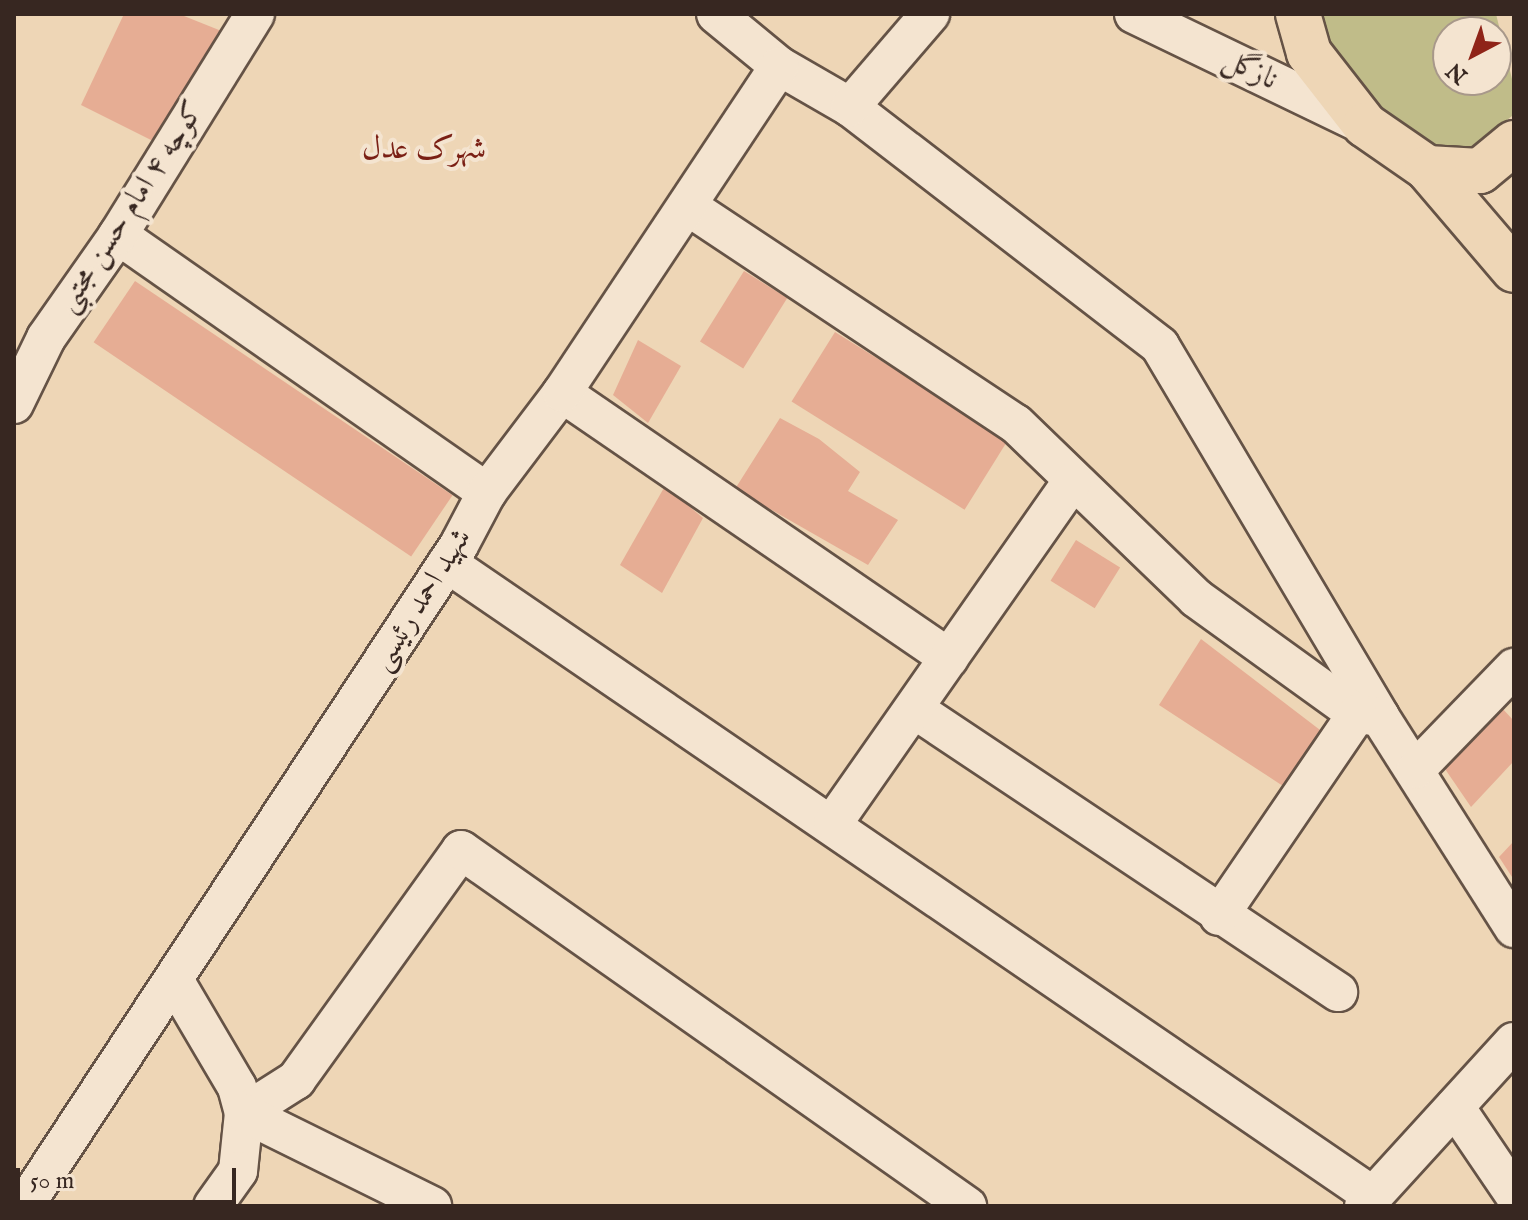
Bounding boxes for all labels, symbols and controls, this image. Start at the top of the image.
north arrow [1432,16,1512,96]
street label: نازگل [1217,42,1283,98]
text: N [1441,56,1474,89]
street label: کوچه ۴ امام حسن مجتبی [49,95,213,319]
district label: شهرک عدل [362,131,486,169]
street label: شهید احمد رئیسی [364,522,480,678]
scale bar [20,1152,240,1202]
text: 50 m [30,1166,74,1197]

